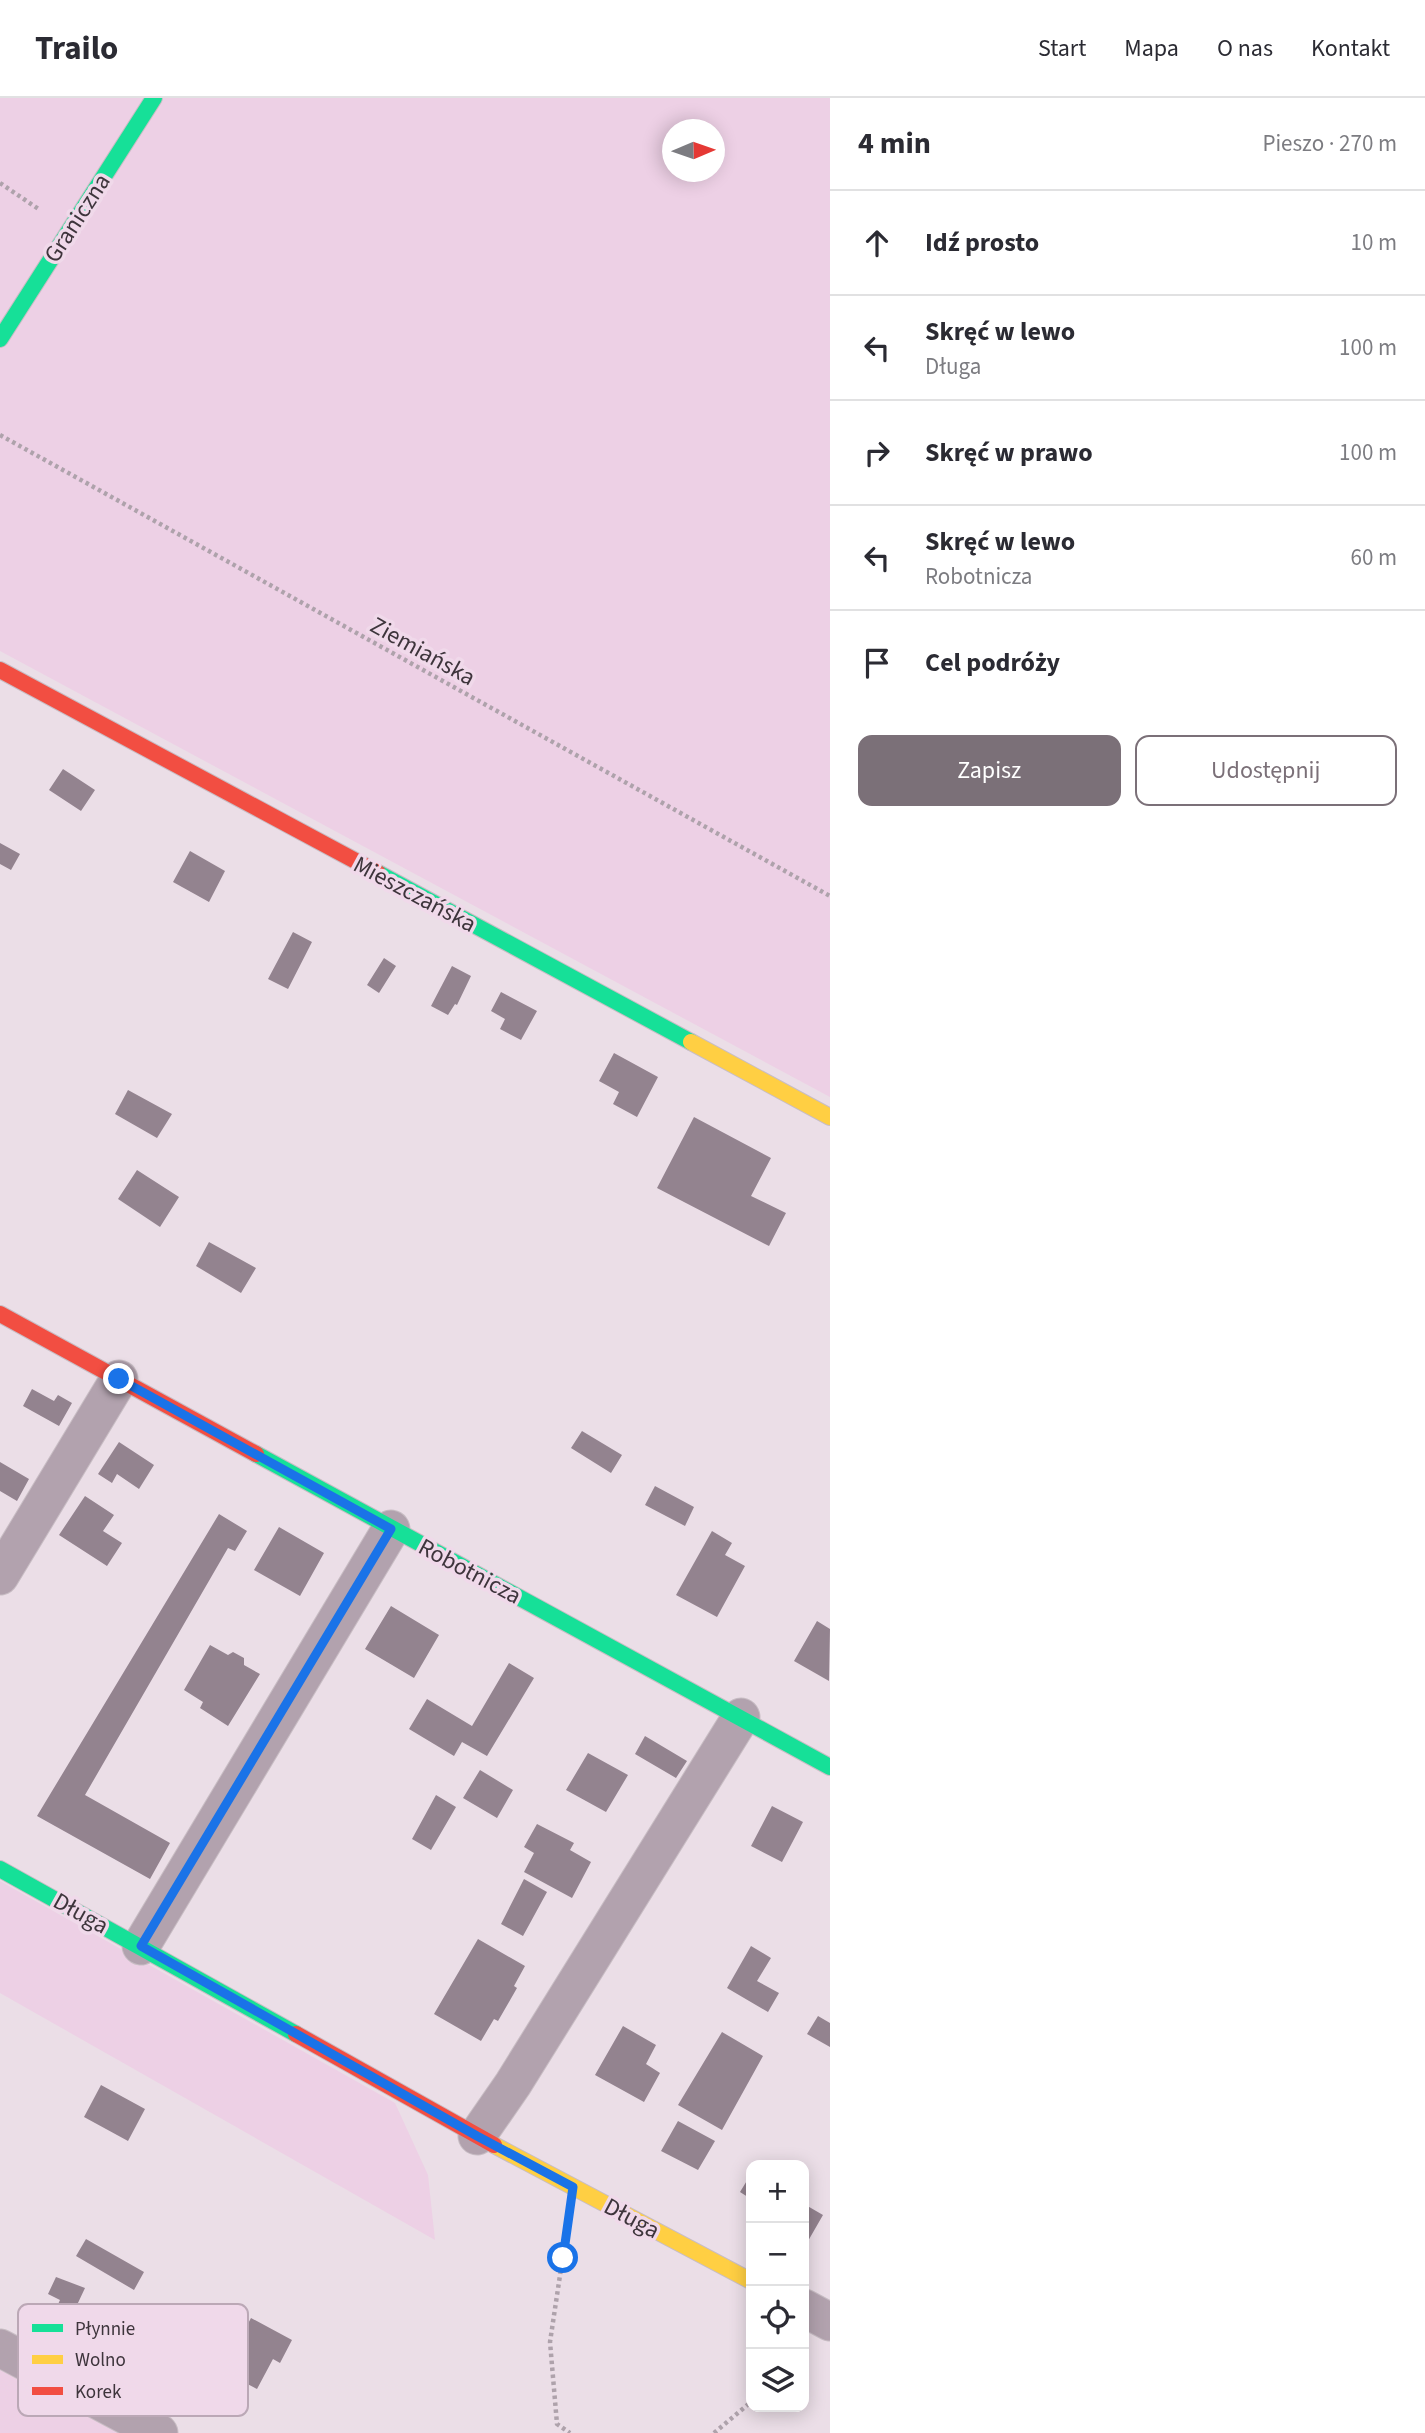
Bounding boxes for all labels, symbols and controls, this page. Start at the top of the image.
text: Trailo [35,25,118,72]
text: Start [1038,31,1086,66]
text: Mapa [1124,31,1179,66]
text: O nas [1217,31,1273,66]
text: Kontakt [1311,31,1390,66]
north arrow [662,119,725,182]
text: 4 min [858,122,931,165]
text: Pieszo · 270 m [1262,127,1397,160]
street label: Graniczna [35,167,119,270]
icon: ahead [858,224,896,262]
text: Idź prosto [925,224,1039,261]
text: 10 m [1350,226,1397,259]
text: Skręć w lewo [925,313,1075,350]
icon: left [858,329,896,367]
text: 100 m [1339,331,1397,364]
text: Długa [925,350,981,383]
icon: right [858,434,896,472]
text: Skręć w prawo [925,434,1093,471]
text: 100 m [1339,436,1397,469]
text: Skręć w lewo [925,523,1075,560]
icon: left [858,539,896,577]
text: 60 m [1350,541,1397,574]
text: Robotnicza [925,560,1032,593]
street label: Ziemiańska [364,608,482,695]
icon: arrive [858,644,896,682]
text: Cel podróży [925,644,1060,681]
button: Zapisz [858,735,1121,806]
button: Udostępnij [1135,735,1397,806]
street label: Mieszczańska [347,847,483,942]
route end [103,1363,134,1394]
street label: Robotnicza [412,1530,527,1613]
street label: Długa [47,1884,115,1943]
map controls [746,2160,809,2412]
button: + [746,2160,809,2223]
street label: Długa [598,2189,666,2248]
button: − [746,2223,809,2286]
route start [547,2242,578,2273]
button: locate [746,2286,809,2349]
legend [18,2304,248,2416]
text: Płynnie [75,2316,135,2343]
text: Wolno [75,2347,126,2374]
button: layers [746,2349,809,2412]
text: Korek [75,2379,122,2406]

